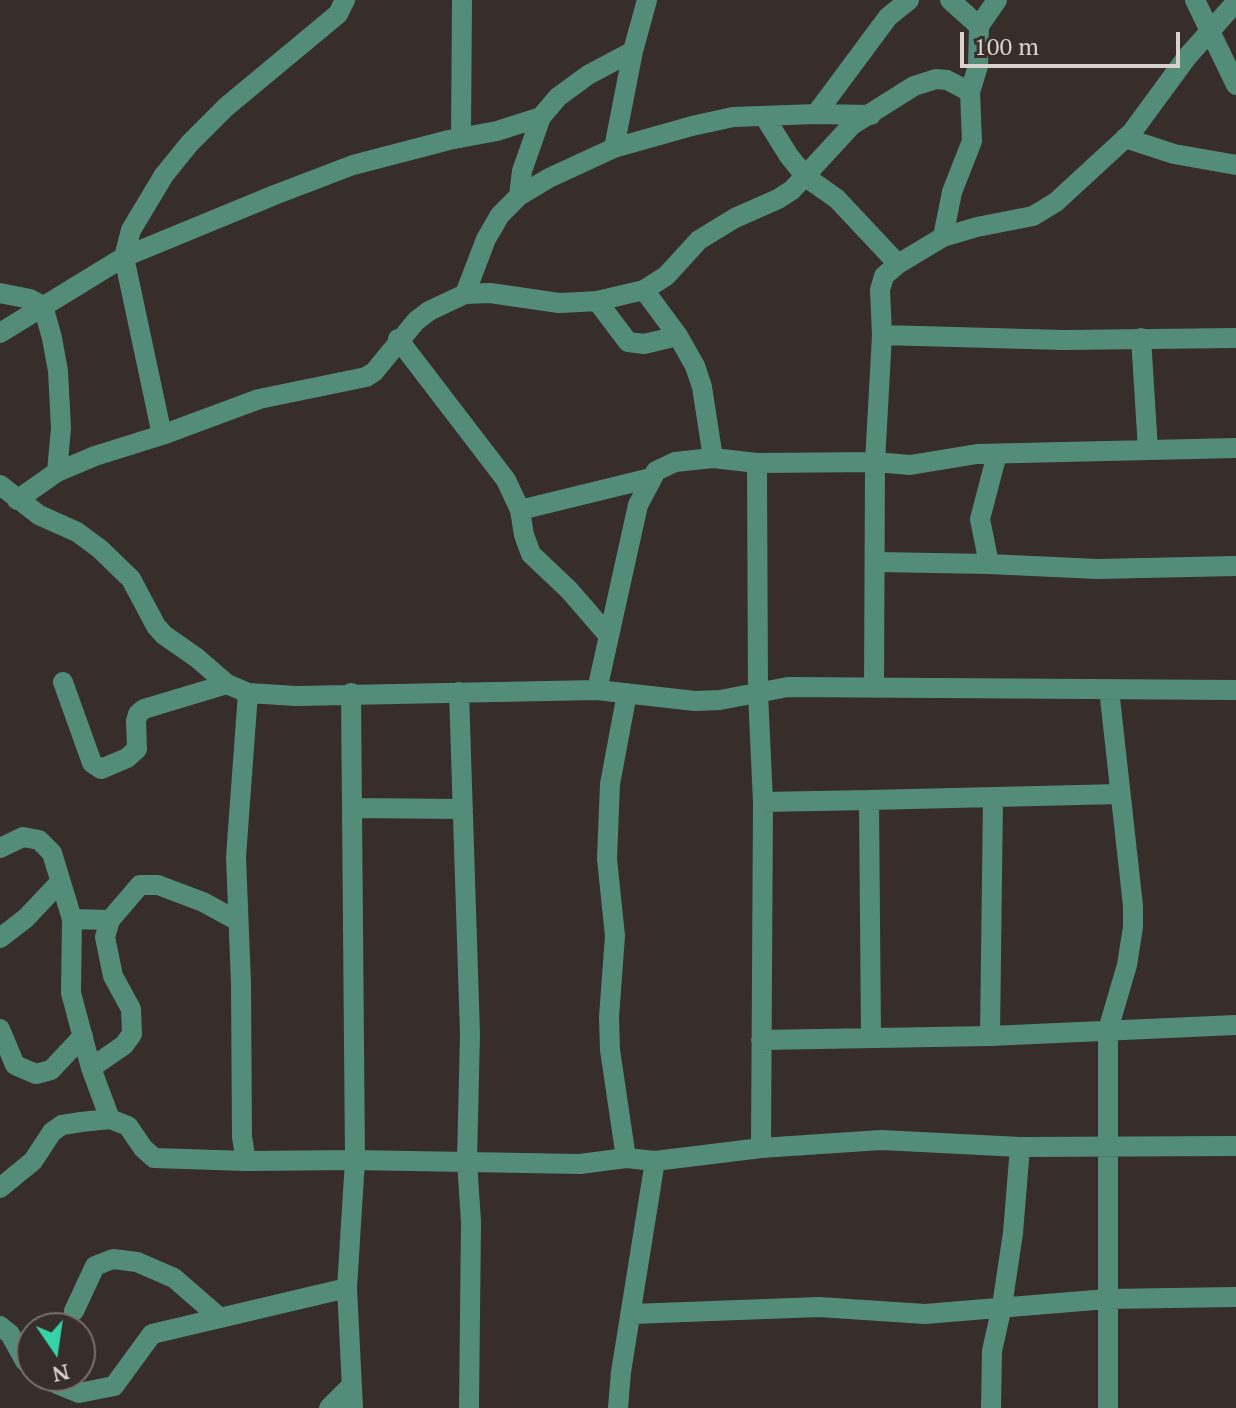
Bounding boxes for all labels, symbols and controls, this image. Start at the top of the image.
scale bar [964,16,1184,66]
text: 100 m [974,30,1039,62]
north arrow [16,1312,96,1392]
text: N [50,1358,72,1390]

